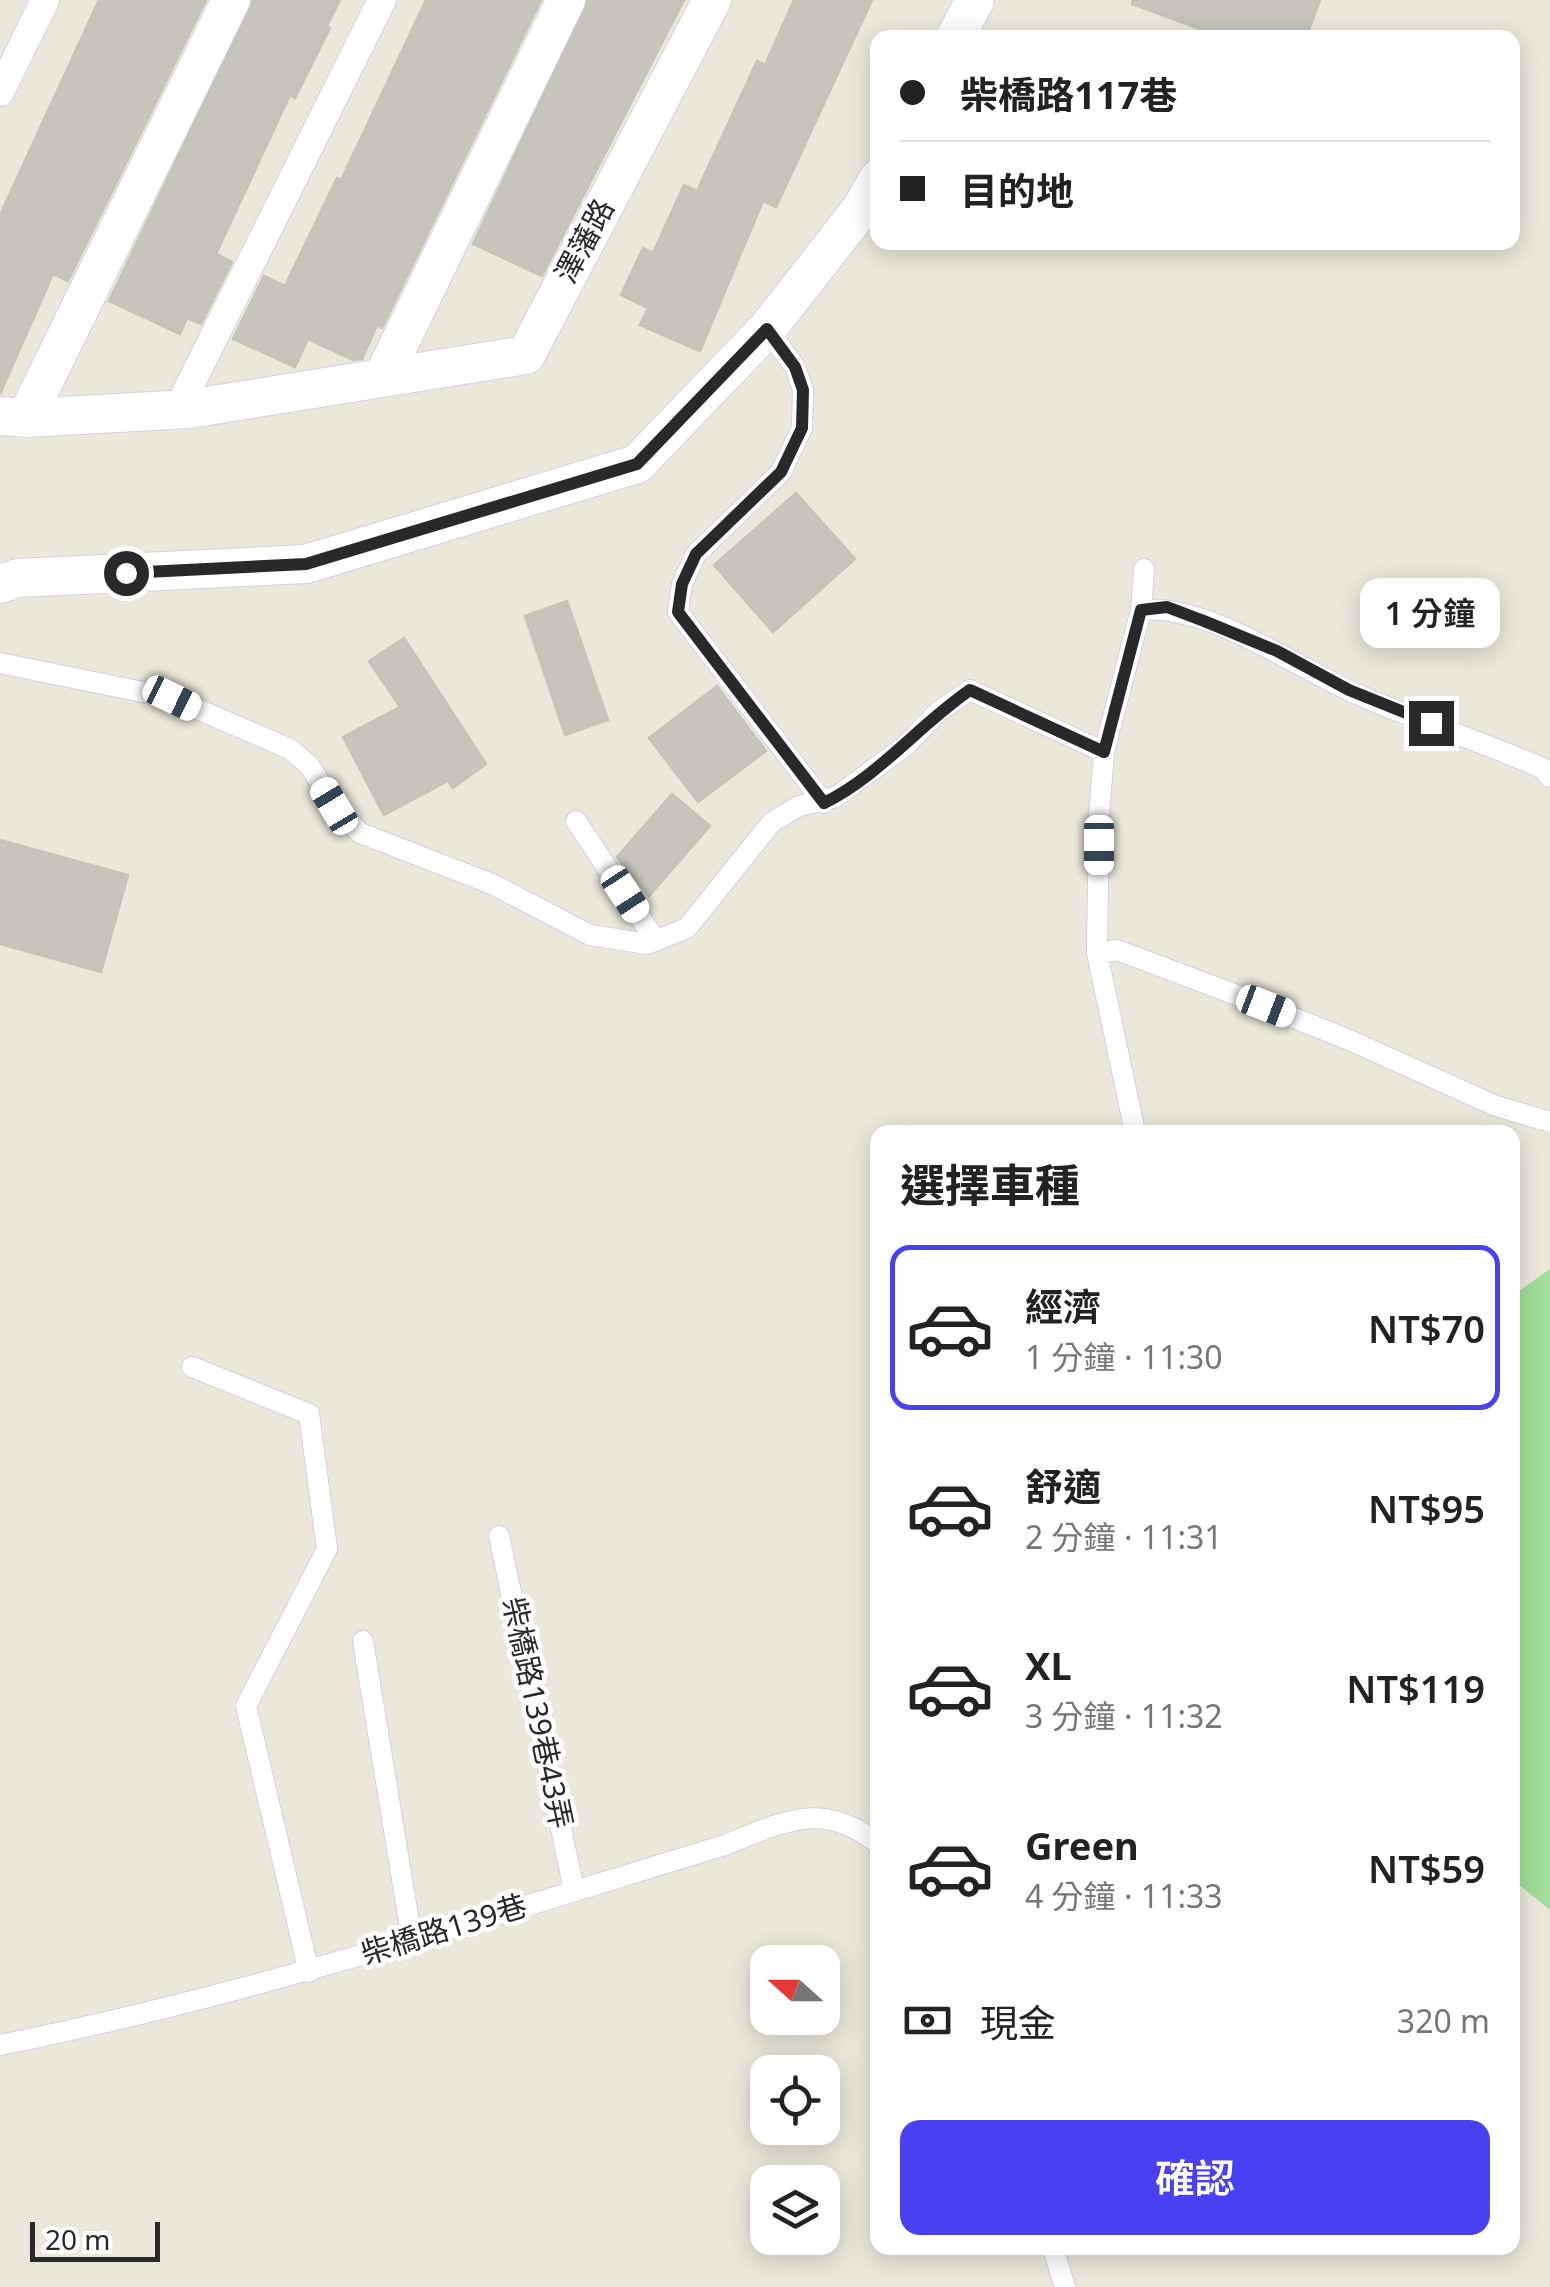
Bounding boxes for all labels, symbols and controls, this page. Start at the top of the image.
text: 柴橋路117巷 [960,68,1177,120]
text: 目的地 [960,164,1074,216]
street label: 澤藩路 [544,191,623,290]
route start [104,551,149,596]
callout: 1 分鐘 [1361,578,1501,648]
text: 1 分鐘 [1385,591,1475,634]
car [138,671,206,725]
route end [1409,701,1454,746]
car [306,773,362,839]
car [1084,815,1114,875]
car [596,861,654,927]
car [1233,981,1299,1031]
text: 選擇車種 [900,1154,1080,1215]
text: 經濟 [1025,1280,1101,1332]
icon: car [905,1283,995,1373]
text: NT$70 [1368,1302,1485,1354]
text: 1 分鐘 · 11:30 [1025,1335,1223,1378]
text: 舒適 [1025,1460,1101,1512]
icon: car [905,1463,995,1553]
text: NT$95 [1368,1482,1485,1534]
text: 2 分鐘 · 11:31 [1025,1515,1223,1558]
street label: 柴橋路139巷43弄 [494,1593,583,1832]
text: XL [1025,1639,1072,1691]
icon: car [905,1643,995,1733]
text: NT$119 [1346,1662,1485,1714]
text: 3 分鐘 · 11:32 [1025,1694,1223,1737]
text: Green [1025,1819,1139,1871]
icon: car [905,1823,995,1913]
text: NT$59 [1368,1842,1485,1894]
text: 4 分鐘 · 11:33 [1025,1874,1223,1917]
street label: 柴橋路139巷 [356,1884,532,1973]
north arrow [750,1945,840,2035]
map controls [750,1945,840,2255]
icon: cash [900,1993,955,2048]
text: 現金 [980,1996,1056,2048]
text: 320 m [1397,1999,1490,2042]
button: locate [750,2055,840,2145]
button: 確認 [900,2120,1490,2235]
button: layers [750,2165,840,2255]
scale bar [30,2217,160,2262]
text: 20 m [45,2220,111,2258]

